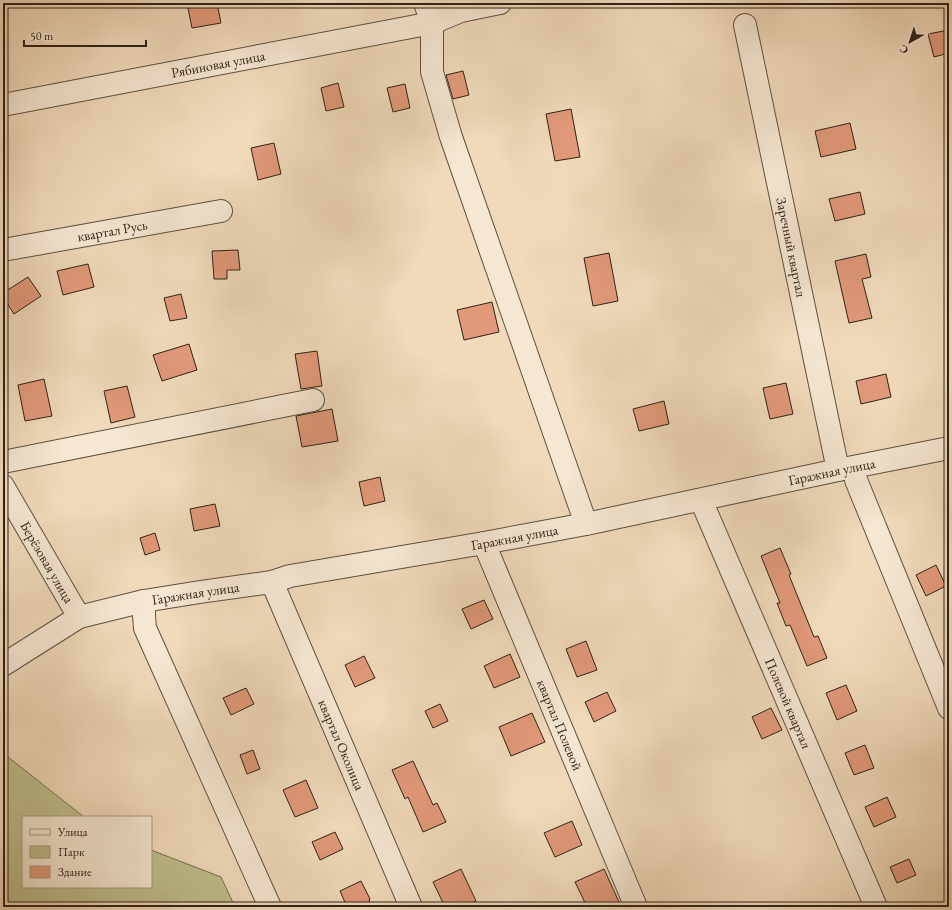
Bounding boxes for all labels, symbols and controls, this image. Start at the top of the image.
scale bar [24,22,146,48]
north arrow [890,22,930,62]
text: 50 m [30,28,54,44]
text: С [896,42,911,58]
street label: Рябиновая улица [170,46,267,82]
street label: Заречный квартал [772,196,811,299]
street label: квартал Русь [76,215,149,246]
street label: Гаражная улица [787,454,877,489]
street label: Берёзовая улица [16,518,78,607]
street label: Гаражная улица [470,520,560,554]
street label: Гаражная улица [151,578,241,609]
street label: Полевой квартал [761,655,816,751]
street label: квартал Полевой [533,677,587,774]
street label: квартал Околица [314,697,369,793]
legend [22,816,152,888]
text: Улица [57,824,88,840]
text: Парк [58,844,85,860]
text: Здание [58,864,92,880]

